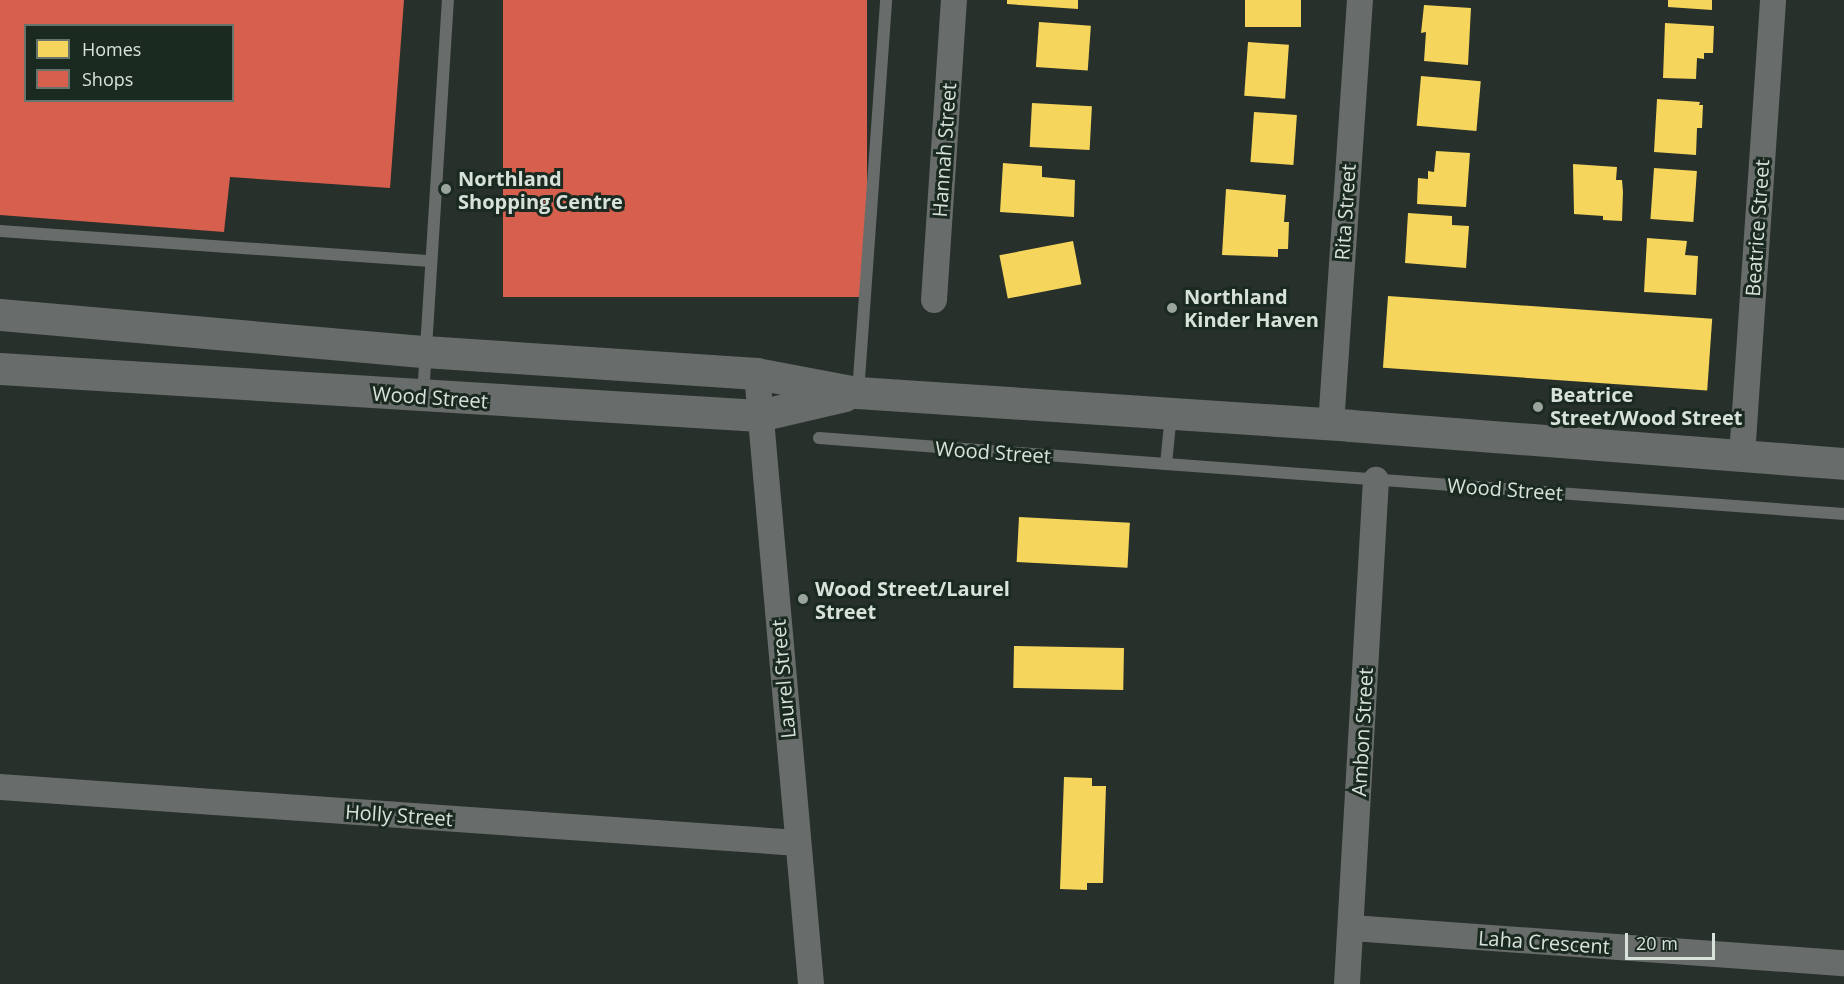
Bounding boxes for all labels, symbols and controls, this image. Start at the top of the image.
legend [24,24,234,102]
text: Homes [82,37,141,61]
text: Shops [82,67,133,91]
street label: Hannah Street [927,82,961,218]
street label: Beatrice Street [1740,159,1774,297]
street label: Rita Street [1330,163,1360,261]
place label: Northland Shopping Centre [458,166,623,213]
marker: Northland Shopping Centre [439,182,453,196]
place label: Northland Kinder Haven [1184,284,1319,331]
marker: Northland Kinder Haven [1165,301,1179,315]
street label: Wood Street [371,381,489,413]
place label: Beatrice Street/Wood Street [1550,383,1742,430]
marker: Beatrice Street/Wood Street [1531,400,1545,414]
street label: Wood Street [934,436,1052,468]
street label: Wood Street [1446,473,1564,505]
place label: Wood Street/Laurel Street [815,576,1010,623]
marker: Wood Street/Laurel Street [796,592,810,606]
street label: Laurel Street [766,619,800,739]
street label: Ambon Street [1347,667,1377,797]
street label: Holly Street [344,799,454,831]
scale bar [1628,921,1718,959]
street label: Laha Crescent [1477,925,1611,959]
text: 20 m [1636,931,1678,955]

